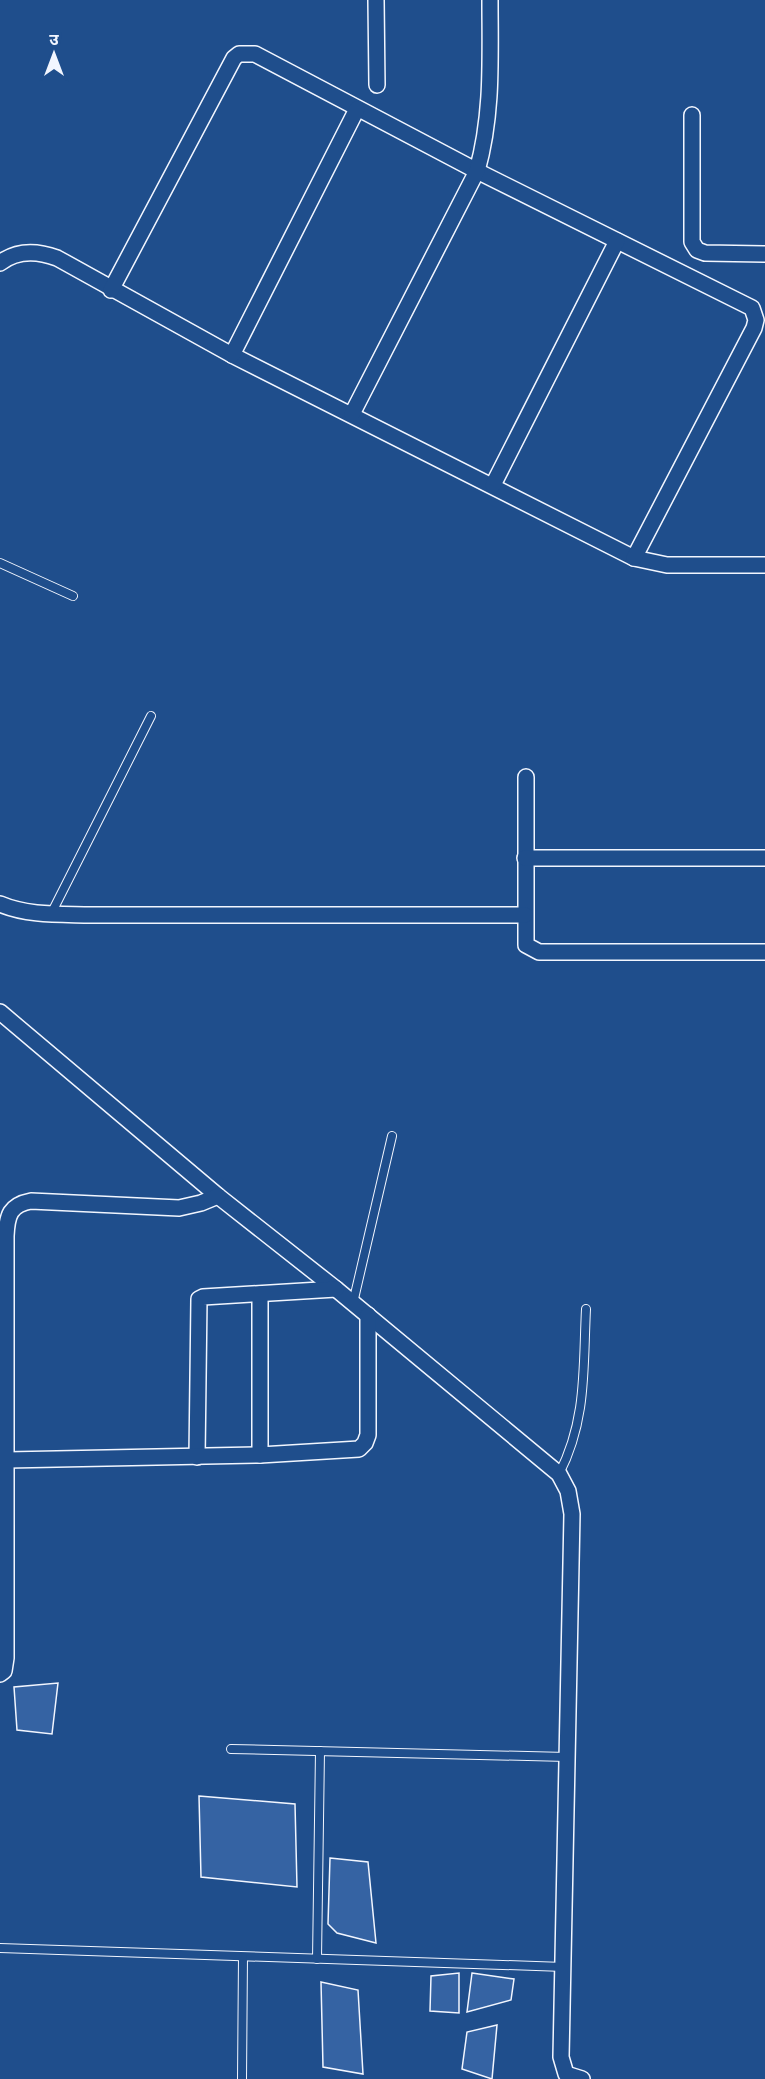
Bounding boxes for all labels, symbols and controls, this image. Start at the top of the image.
north arrow [24,24,84,84]
text: उ [49,30,59,49]

